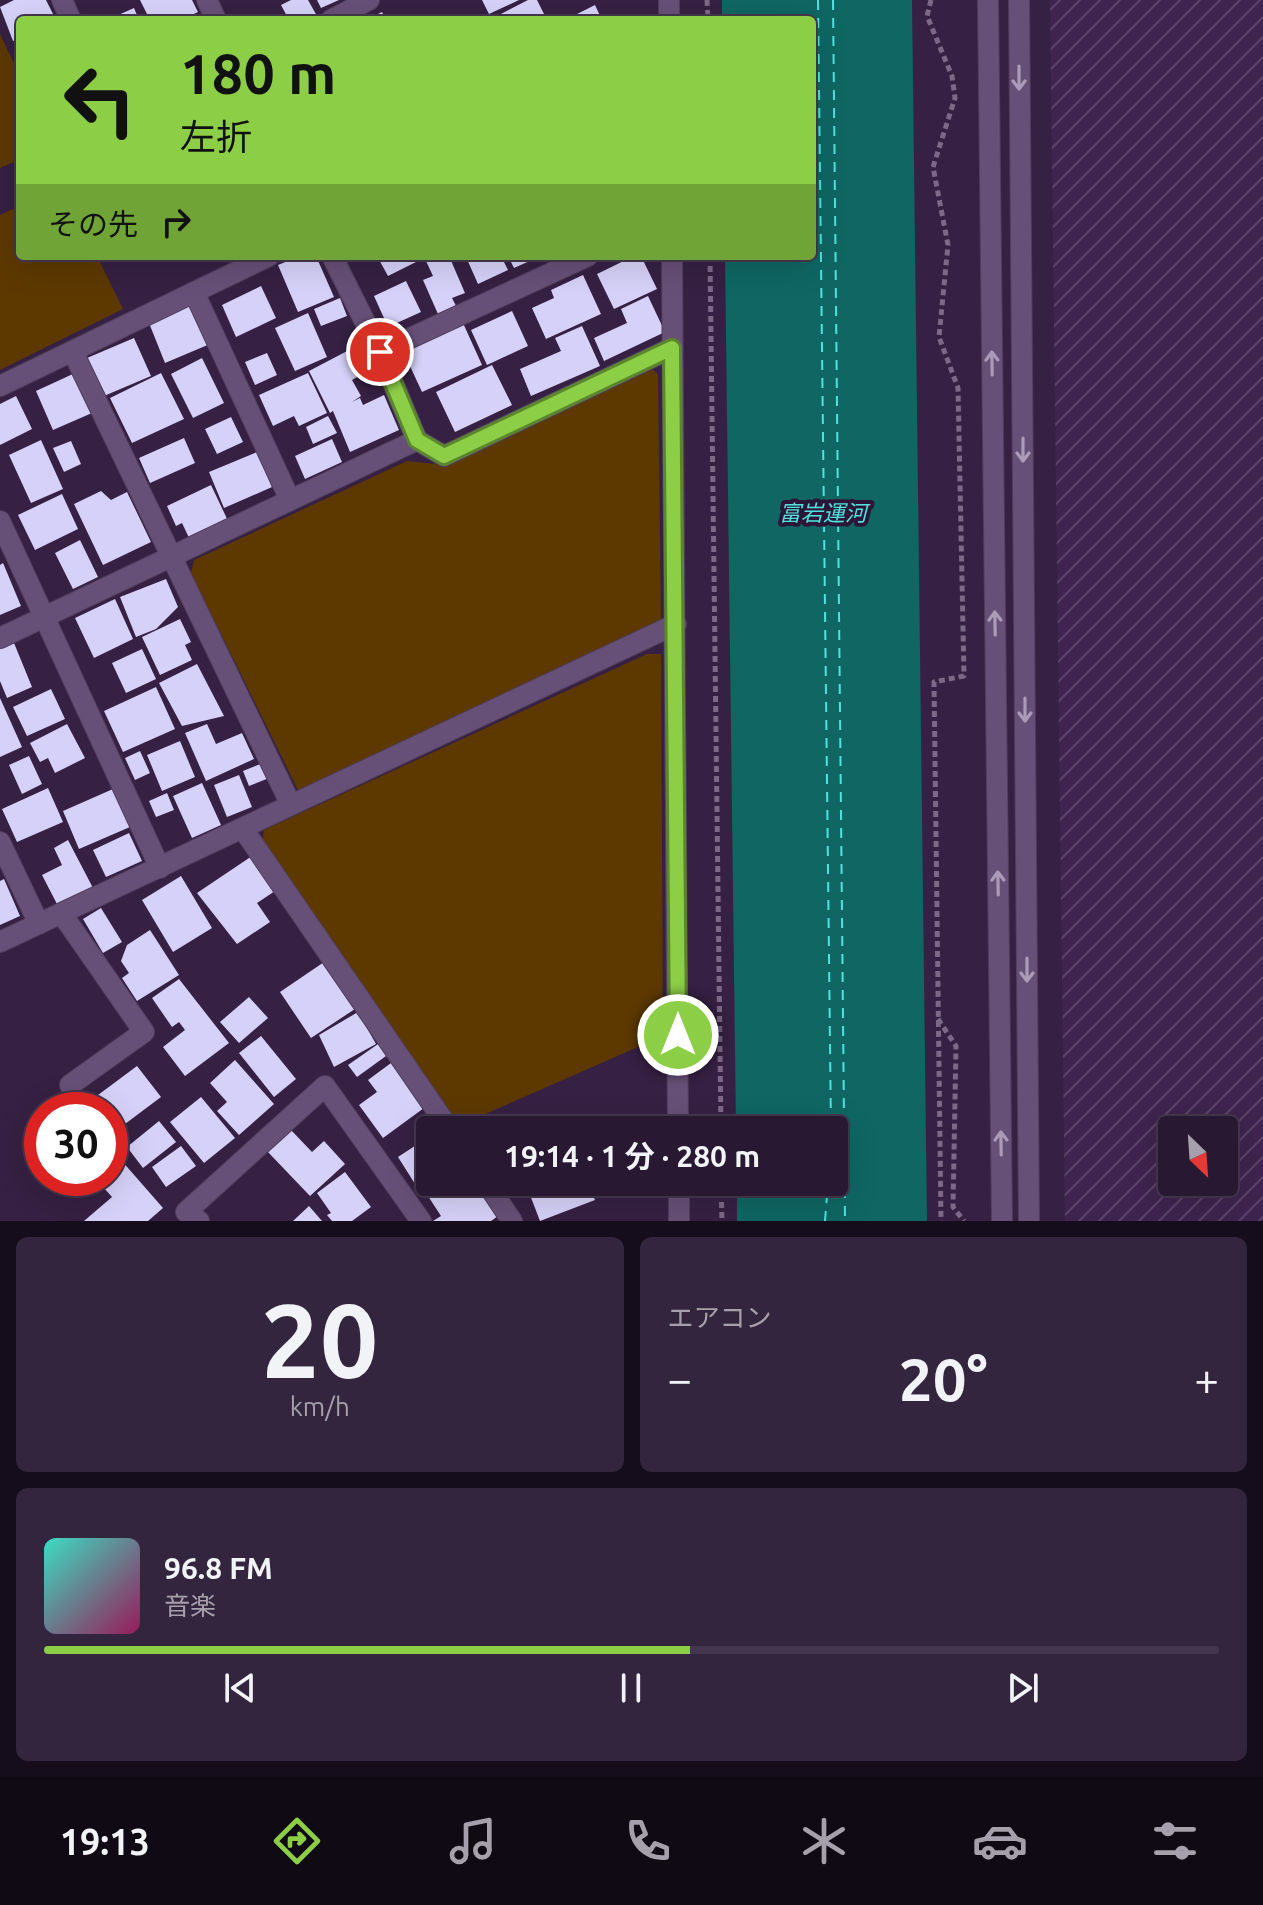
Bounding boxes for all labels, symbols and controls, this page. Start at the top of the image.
text: 180 m [180,42,336,105]
icon: left [48,48,152,152]
one-way arrow [1011,64,1027,91]
text: 左折 [180,116,252,157]
icon: right [154,200,198,244]
text: その先 [48,207,138,241]
pin [346,318,414,386]
icon: arrive [358,330,402,374]
one-way arrow [984,350,1000,377]
one-way arrow [1015,436,1030,463]
water label: 富岩運河 [779,500,871,525]
one-way arrow [987,610,1003,637]
one-way arrow [1017,696,1033,723]
one-way arrow [990,870,1006,897]
one-way arrow [1019,956,1035,983]
position arrow [636,993,720,1077]
speed limit sign: 30 [24,1092,128,1196]
north arrow [1158,1116,1238,1196]
map controls [1158,1116,1238,1196]
one-way arrow [993,1130,1008,1157]
text: 19:14 · 1 分 · 280 m [504,1139,760,1173]
text: 20 [261,1281,378,1398]
text: エアコン [668,1303,772,1332]
text: 20° [899,1345,988,1412]
text: − [668,1354,692,1403]
text: + [1194,1354,1219,1403]
text: km/h [290,1392,350,1421]
text: 96.8 FM [164,1551,273,1585]
text: 音楽 [164,1591,216,1620]
icon: previous [218,1666,262,1710]
icon: pause [609,1666,653,1710]
icon: next [1001,1666,1045,1710]
icon: directions [269,1813,325,1869]
icon: music [445,1813,501,1869]
icon: phone [620,1813,676,1869]
icon: climate [796,1813,852,1869]
icon: car [972,1813,1028,1869]
icon: filters [1147,1813,1203,1869]
text: 19:13 [60,1821,150,1862]

